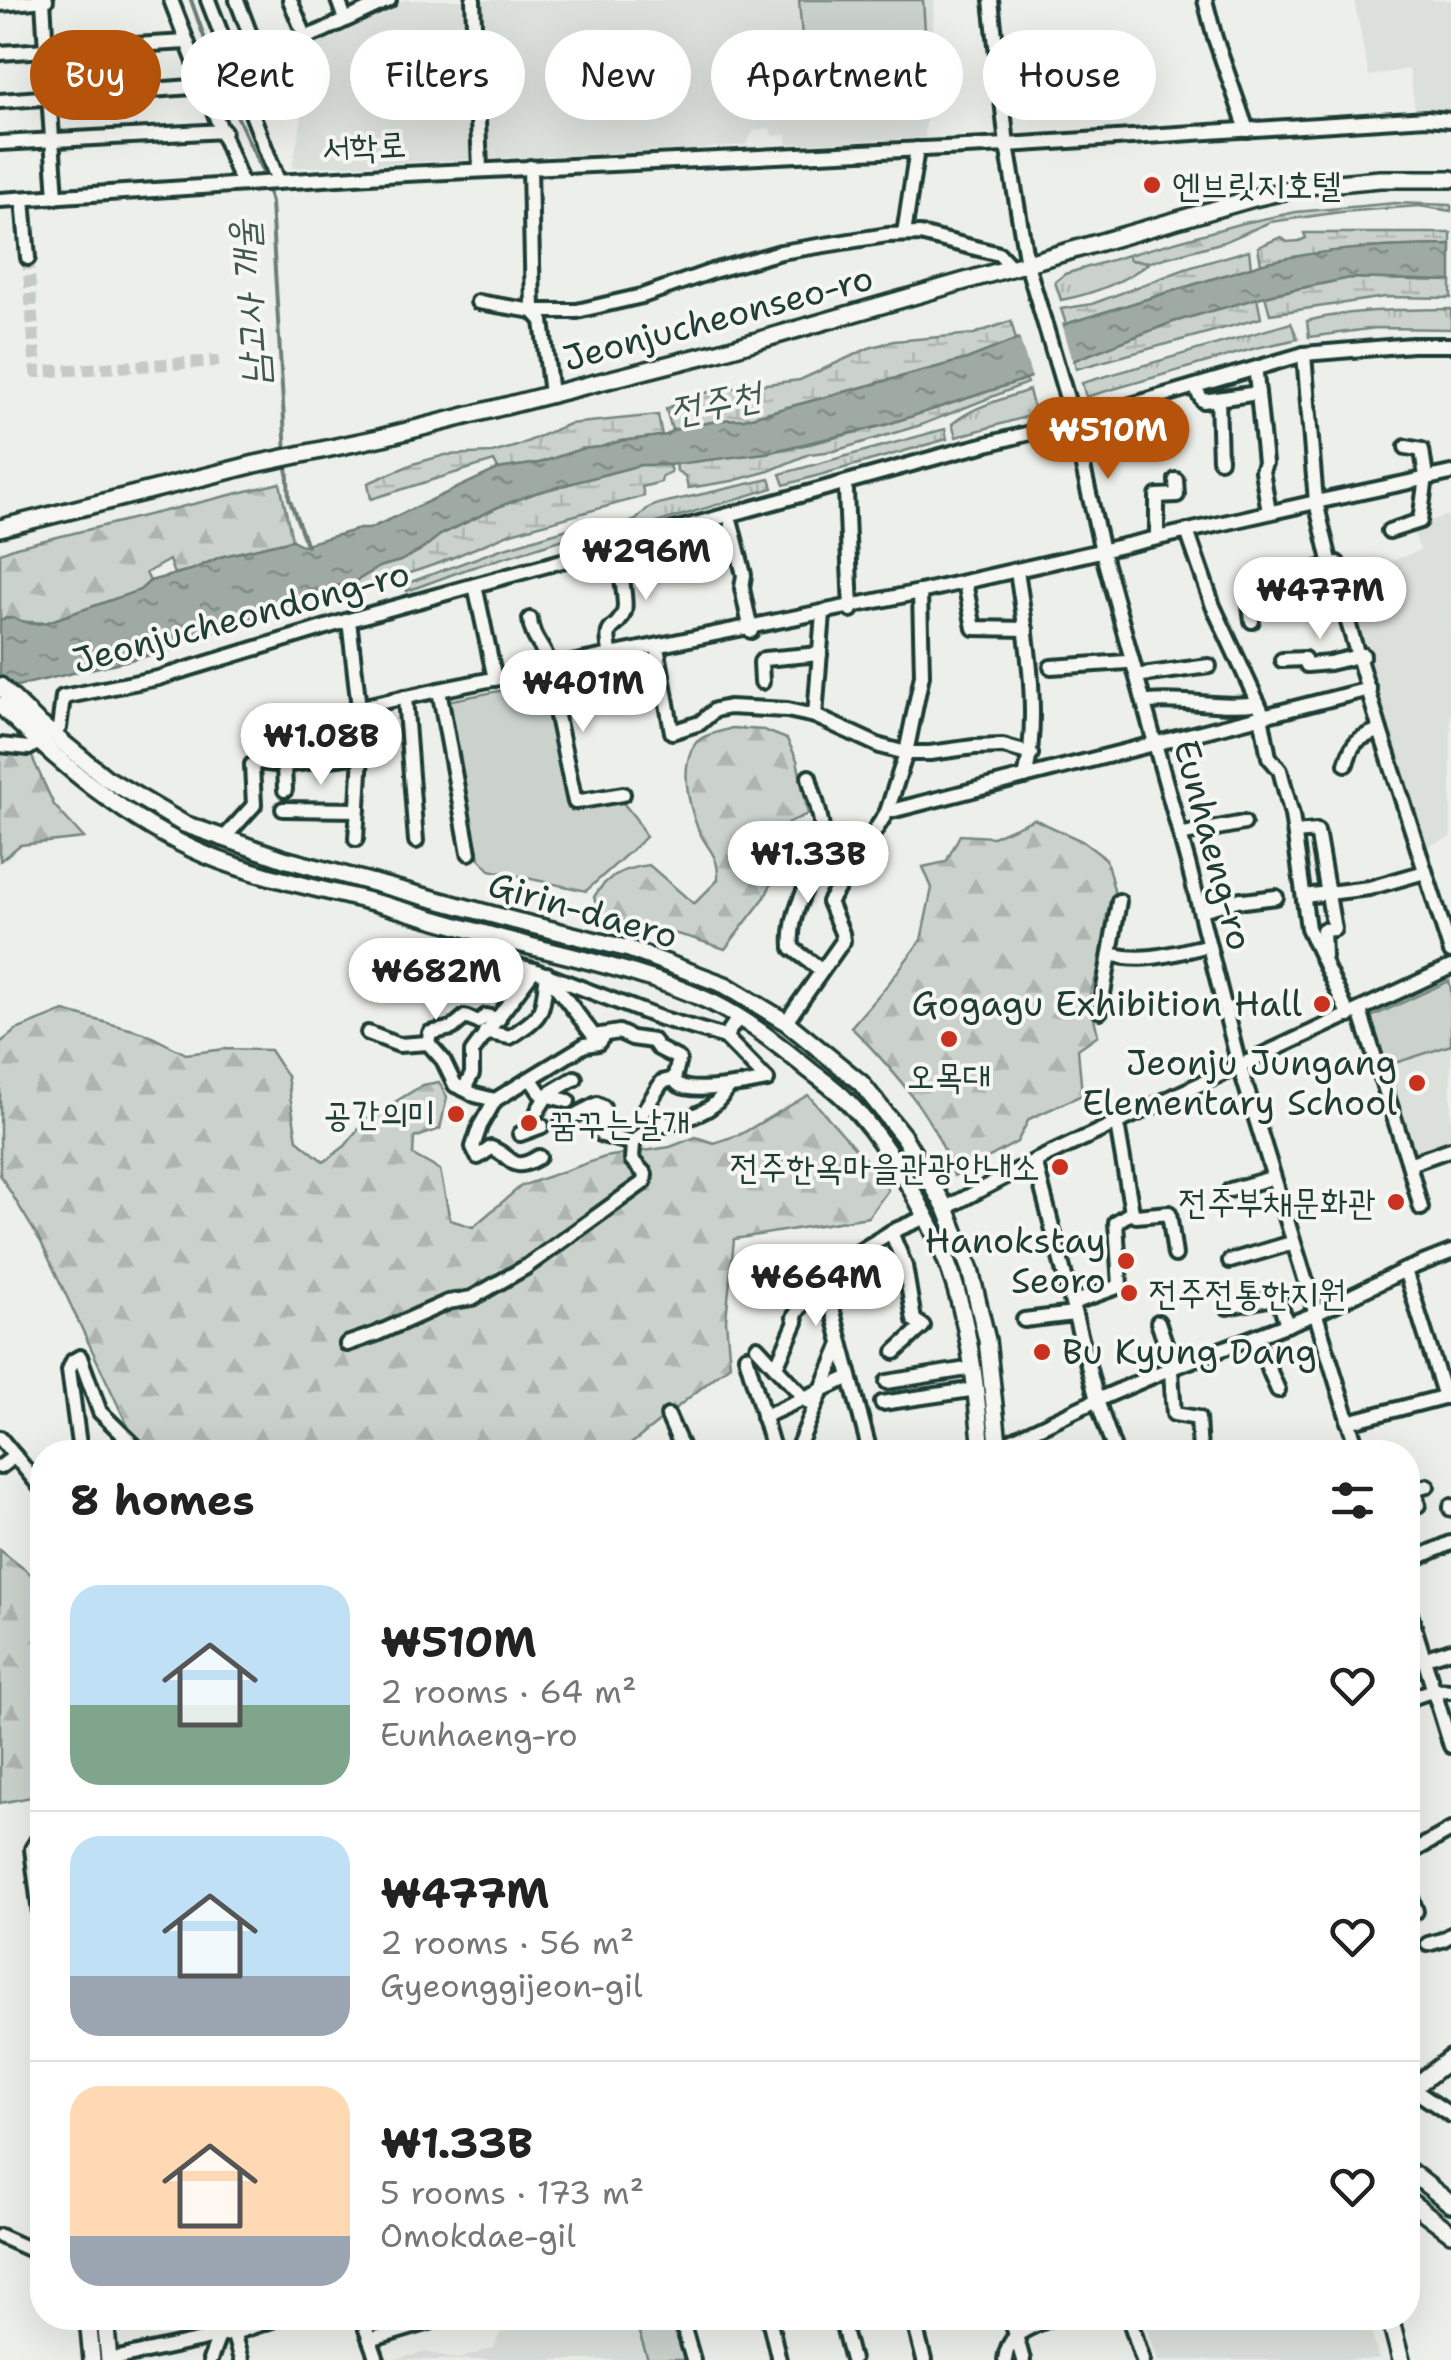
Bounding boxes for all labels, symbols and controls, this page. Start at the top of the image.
chip: Buy [30,30,161,120]
chip: Rent [181,30,330,120]
chip: Filters [350,30,525,120]
chip: New [545,30,691,120]
chip: Apartment [711,30,963,120]
chip: House [983,30,1156,120]
street label: 서학로 [321,120,407,171]
place label: 엔브릿지호텔 [1172,161,1341,208]
marker: 엔브릿지호텔 [1141,174,1163,196]
water label: 남고사 개울 [217,217,280,388]
street label: Jeonjucheonseo-ro [558,254,878,382]
water label: 전주천 [665,368,768,436]
pin: ₩510M [1038,397,1178,482]
text: ₩510M [1048,408,1168,451]
pin: ₩296M [576,518,716,603]
text: ₩296M [581,529,711,572]
street label: Jeonjucheondong-ro [67,549,414,684]
pin: ₩477M [1250,557,1390,642]
text: ₩477M [1255,568,1385,611]
pin: ₩401M [513,650,653,735]
text: ₩401M [522,661,644,704]
pin: ₩1.08B [240,703,402,788]
text: ₩1.08B [263,714,379,757]
street label: Eunhaeng-ro [1163,734,1264,955]
pin: ₩1.33B [727,821,889,906]
text: ₩1.33B [750,832,866,875]
street label: Girin-daero [483,860,683,959]
pin: ₩682M [366,938,506,1023]
text: ₩682M [371,949,501,992]
place label: Gogagu Exhibition Hall [912,980,1302,1027]
marker: Gogagu Exhibition Hall [1311,993,1333,1015]
marker: 오목대 [938,1028,960,1050]
place label: Jeonju Jungang Elementary School [1082,1039,1397,1126]
place label: 오목대 [907,1052,991,1099]
marker: Jeonju Jungang Elementary School [1406,1072,1428,1094]
place label: 공간의미 [323,1090,436,1137]
place label: 꿈꾸는날개 [549,1099,690,1146]
marker: 공간의미 [445,1103,467,1125]
marker: 꿈꾸는날개 [518,1112,540,1134]
place label: 전주한옥마을관광안내소 [730,1143,1040,1190]
marker: 전주한옥마을관광안내소 [1049,1156,1071,1178]
place label: 전주부채문화관 [1179,1178,1376,1225]
marker: 전주부채문화관 [1385,1191,1407,1213]
place label: Hanokstay Seoro [925,1217,1106,1304]
pin: ₩664M [746,1244,886,1329]
marker: Hanokstay Seoro [1115,1250,1137,1272]
text: ₩664M [750,1255,882,1298]
place label: 전주전통한지원 [1149,1269,1346,1316]
marker: 전주전통한지원 [1118,1282,1140,1304]
place label: Bu Kyung Dang [1062,1328,1317,1375]
marker: Bu Kyung Dang [1031,1341,1053,1363]
text: 8 homes [70,1472,255,1528]
icon: filters [1325,1473,1380,1528]
text: ₩510M [380,1614,537,1670]
icon: home [150,1625,270,1745]
icon: heart [1325,1658,1380,1713]
text: 2 rooms · 64 m² [380,1670,636,1713]
text: Eunhaeng-ro [380,1713,578,1756]
text: ₩477M [380,1865,550,1921]
icon: home [150,1876,270,1996]
icon: heart [1325,1909,1380,1964]
text: 2 rooms · 56 m² [380,1921,634,1964]
text: Gyeonggijeon-gil [380,1964,643,2007]
text: ₩1.33B [380,2115,533,2171]
icon: home [150,2126,270,2246]
icon: heart [1325,2159,1380,2214]
text: 5 rooms · 173 m² [380,2171,644,2214]
text: Omokdae-gil [380,2214,576,2257]

